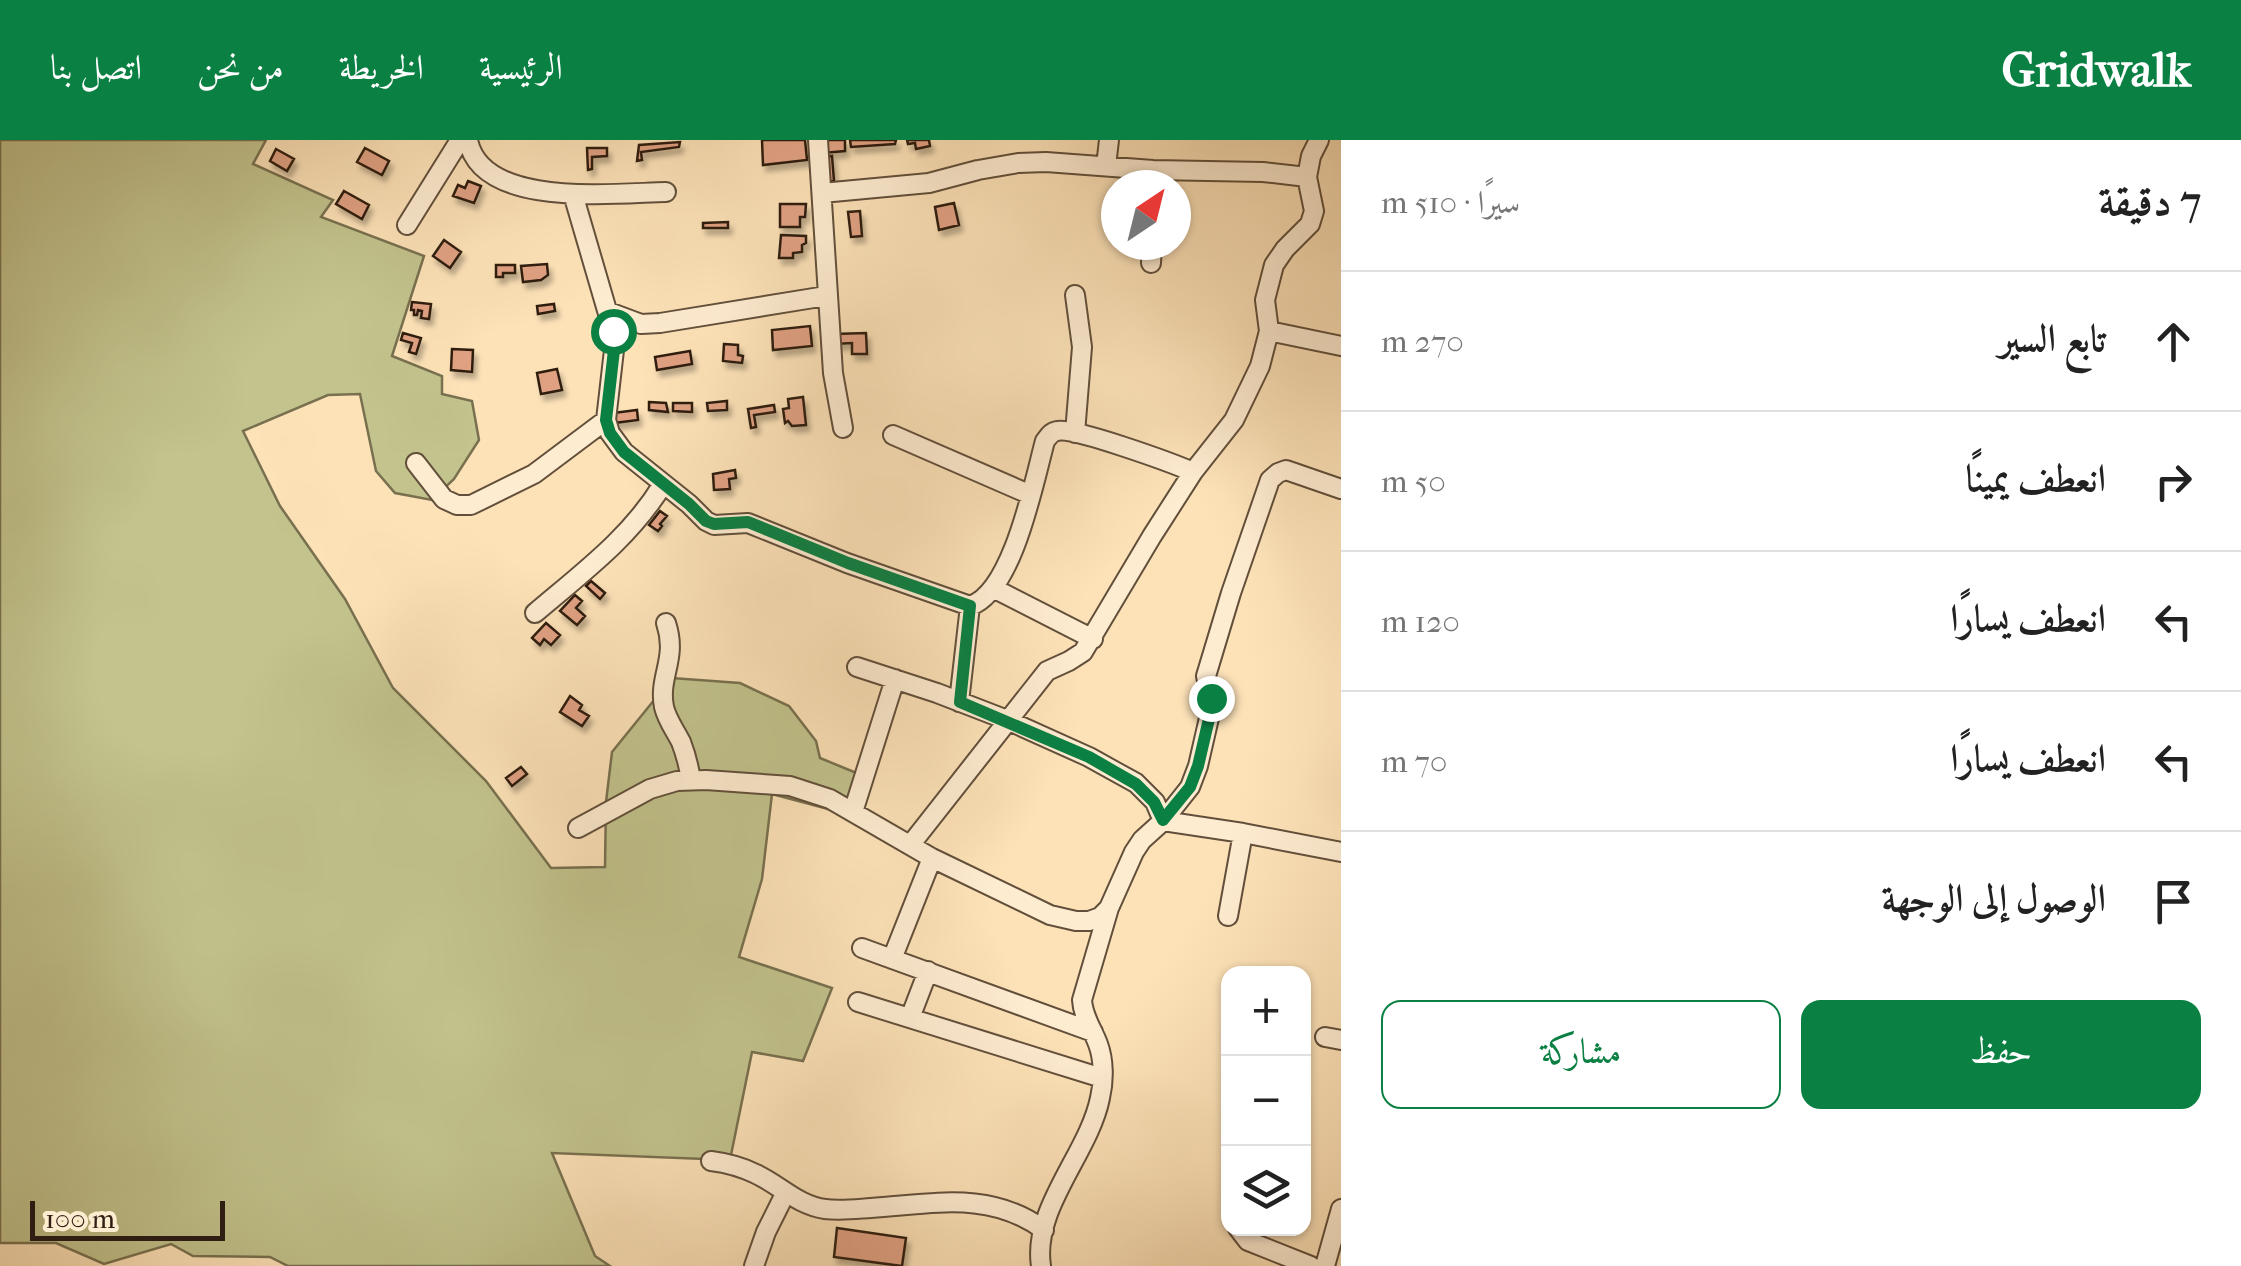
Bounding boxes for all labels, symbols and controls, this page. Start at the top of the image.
text: Gridwalk [2002,42,2191,98]
text: اتصل بنا [50,47,142,88]
text: من نحن [197,47,284,88]
text: الخريطة [339,47,424,88]
text: الرئيسية [479,47,563,88]
north arrow [1101,170,1191,260]
text: 7 دقيقة [2098,177,2201,226]
text: سيرًا · 510 m [1381,184,1520,221]
route start [591,309,637,355]
icon: ahead [2146,314,2201,369]
text: تابع السير [1999,316,2106,361]
text: 270 m [1381,323,1464,360]
icon: right [2146,454,2201,509]
text: انعطف يمينًا [1965,456,2106,501]
text: 50 m [1381,463,1446,500]
icon: left [2146,594,2201,649]
text: انعطف يسارًا [1950,596,2106,641]
text: 120 m [1381,603,1460,640]
route end [1189,676,1235,722]
icon: left [2146,734,2201,789]
text: انعطف يسارًا [1950,736,2106,781]
text: 70 m [1381,743,1447,780]
icon: arrive [2146,874,2201,929]
text: الوصول إلى الوجهة [1882,876,2106,921]
map controls [1221,966,1311,1236]
button: + [1221,966,1311,1056]
button: مشاركة [1381,1000,1781,1109]
button: حفظ [1801,1000,2201,1109]
button: − [1221,1056,1311,1146]
button: layers [1221,1146,1311,1236]
scale bar [30,1196,225,1240]
text: 100 m [45,1202,115,1235]

